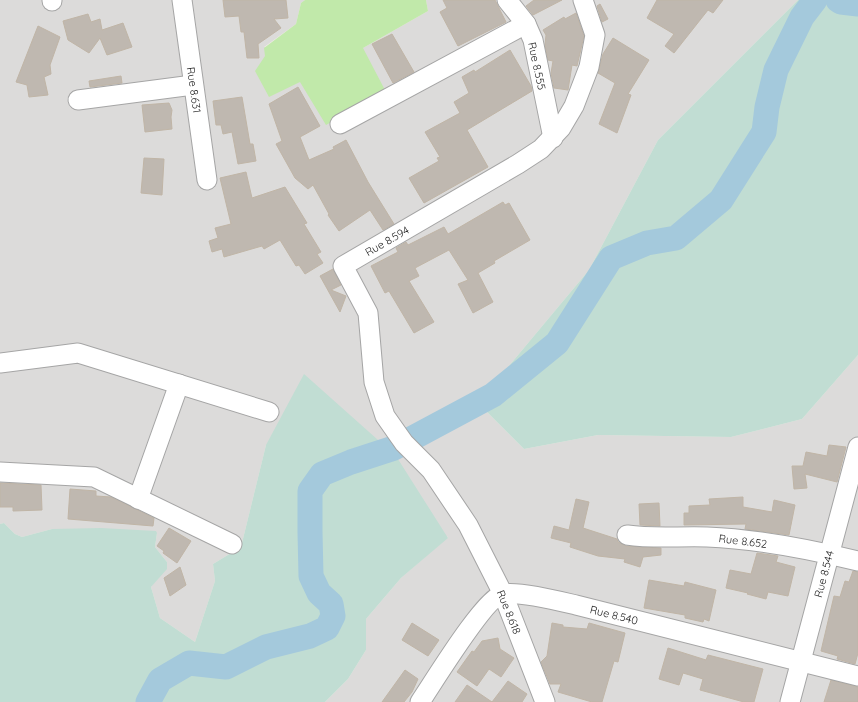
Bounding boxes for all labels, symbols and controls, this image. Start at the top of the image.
street label: Rue 8.555 [525,41,549,91]
street label: Rue 8.631 [184,66,204,114]
street label: Rue 8.594 [362,223,412,259]
street label: Rue 8.652 [718,531,768,551]
street label: Rue 8.544 [811,549,837,599]
street label: Rue 8.618 [494,588,524,636]
street label: Rue 8.540 [589,602,639,628]

